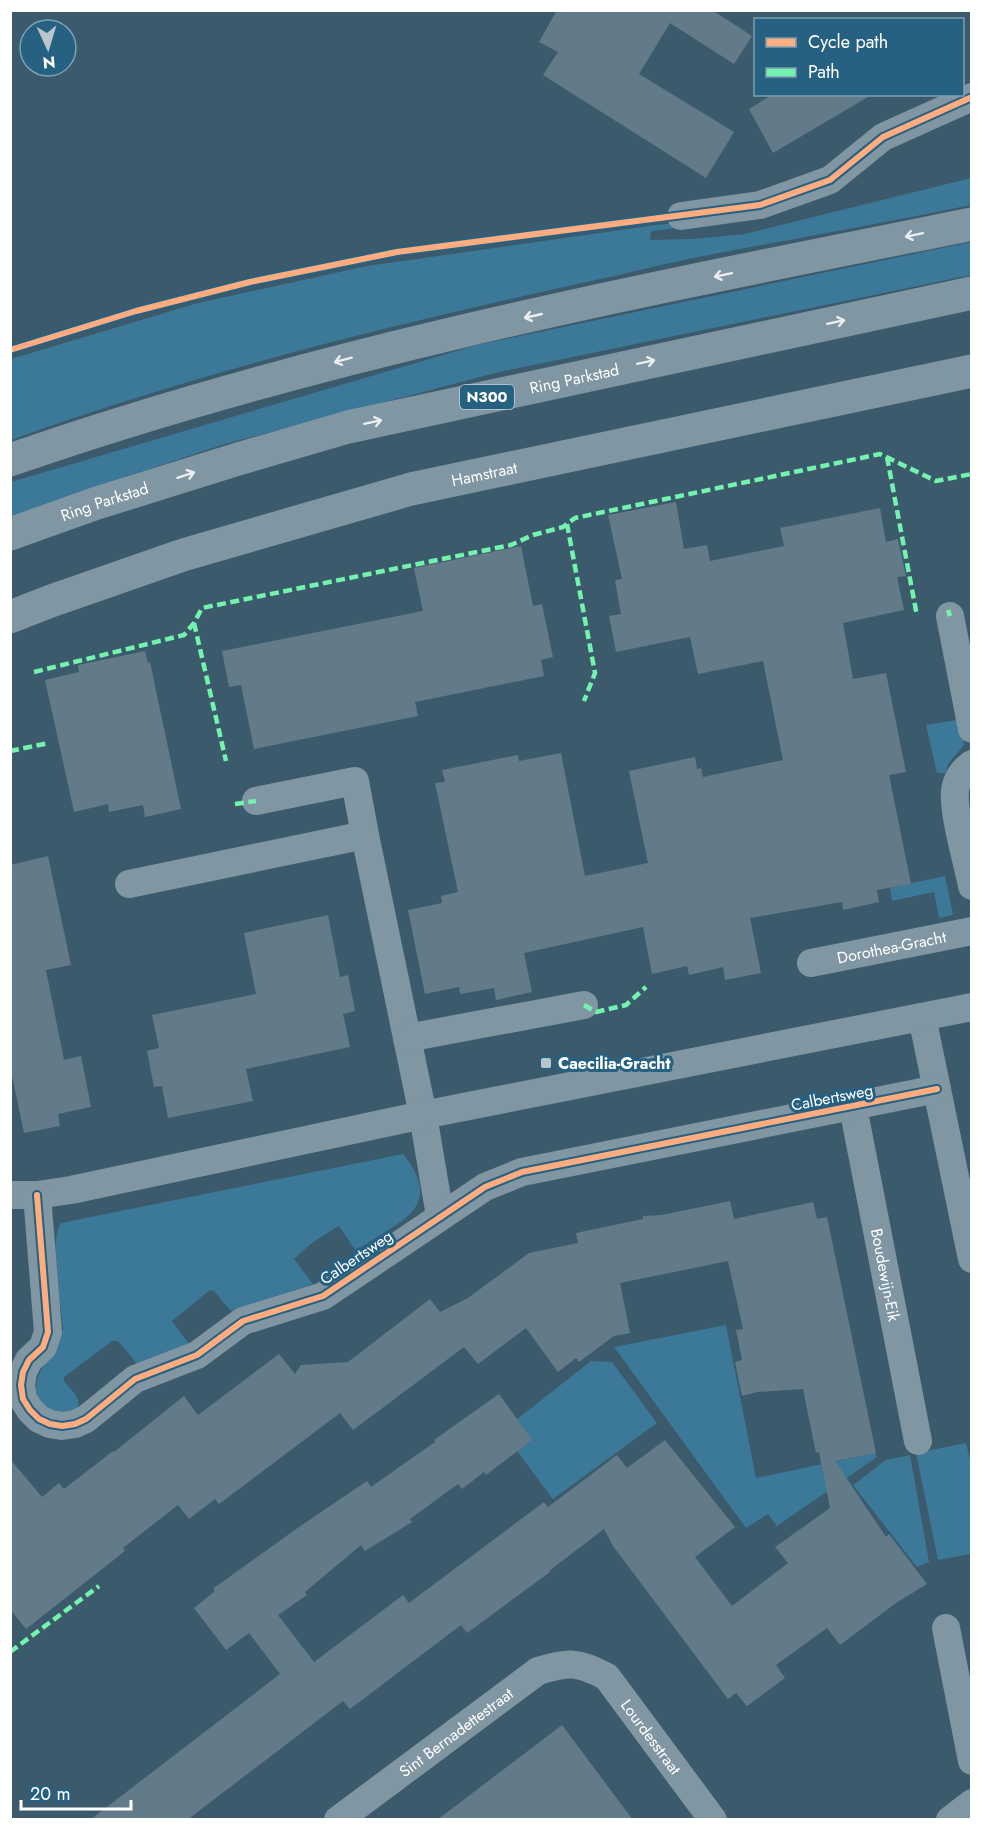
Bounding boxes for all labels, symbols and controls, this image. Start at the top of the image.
north arrow [18,18,78,78]
legend [754,18,964,96]
text: Cycle path [808,29,888,55]
text: N [42,51,56,74]
text: Path [808,59,840,85]
one-way arrow [905,230,924,241]
one-way arrow [714,269,733,281]
one-way arrow [523,310,542,322]
one-way arrow [826,316,846,327]
one-way arrow [334,355,353,366]
one-way arrow [636,356,655,368]
street label: Ring Parkstad [527,358,621,400]
road number: N300 [460,385,514,409]
one-way arrow [363,416,382,427]
street label: Hamstraat [449,456,519,492]
one-way arrow [176,469,195,480]
street label: Ring Parkstad [58,477,151,527]
street label: Dorothea-Gracht [835,925,948,970]
place label: Caecilia-Gracht [558,1052,671,1075]
marker: Caecilia-Gracht [539,1056,553,1070]
street label: Calbertsweg [789,1078,875,1117]
street label: Calbertsweg [315,1225,397,1290]
street label: Boudewijn-Eik [865,1227,906,1324]
street label: Sint Bernadettestraat [394,1682,518,1783]
street label: Lourdesstraat [615,1695,687,1780]
scale bar [21,1773,130,1811]
text: 20 m [30,1781,70,1807]

